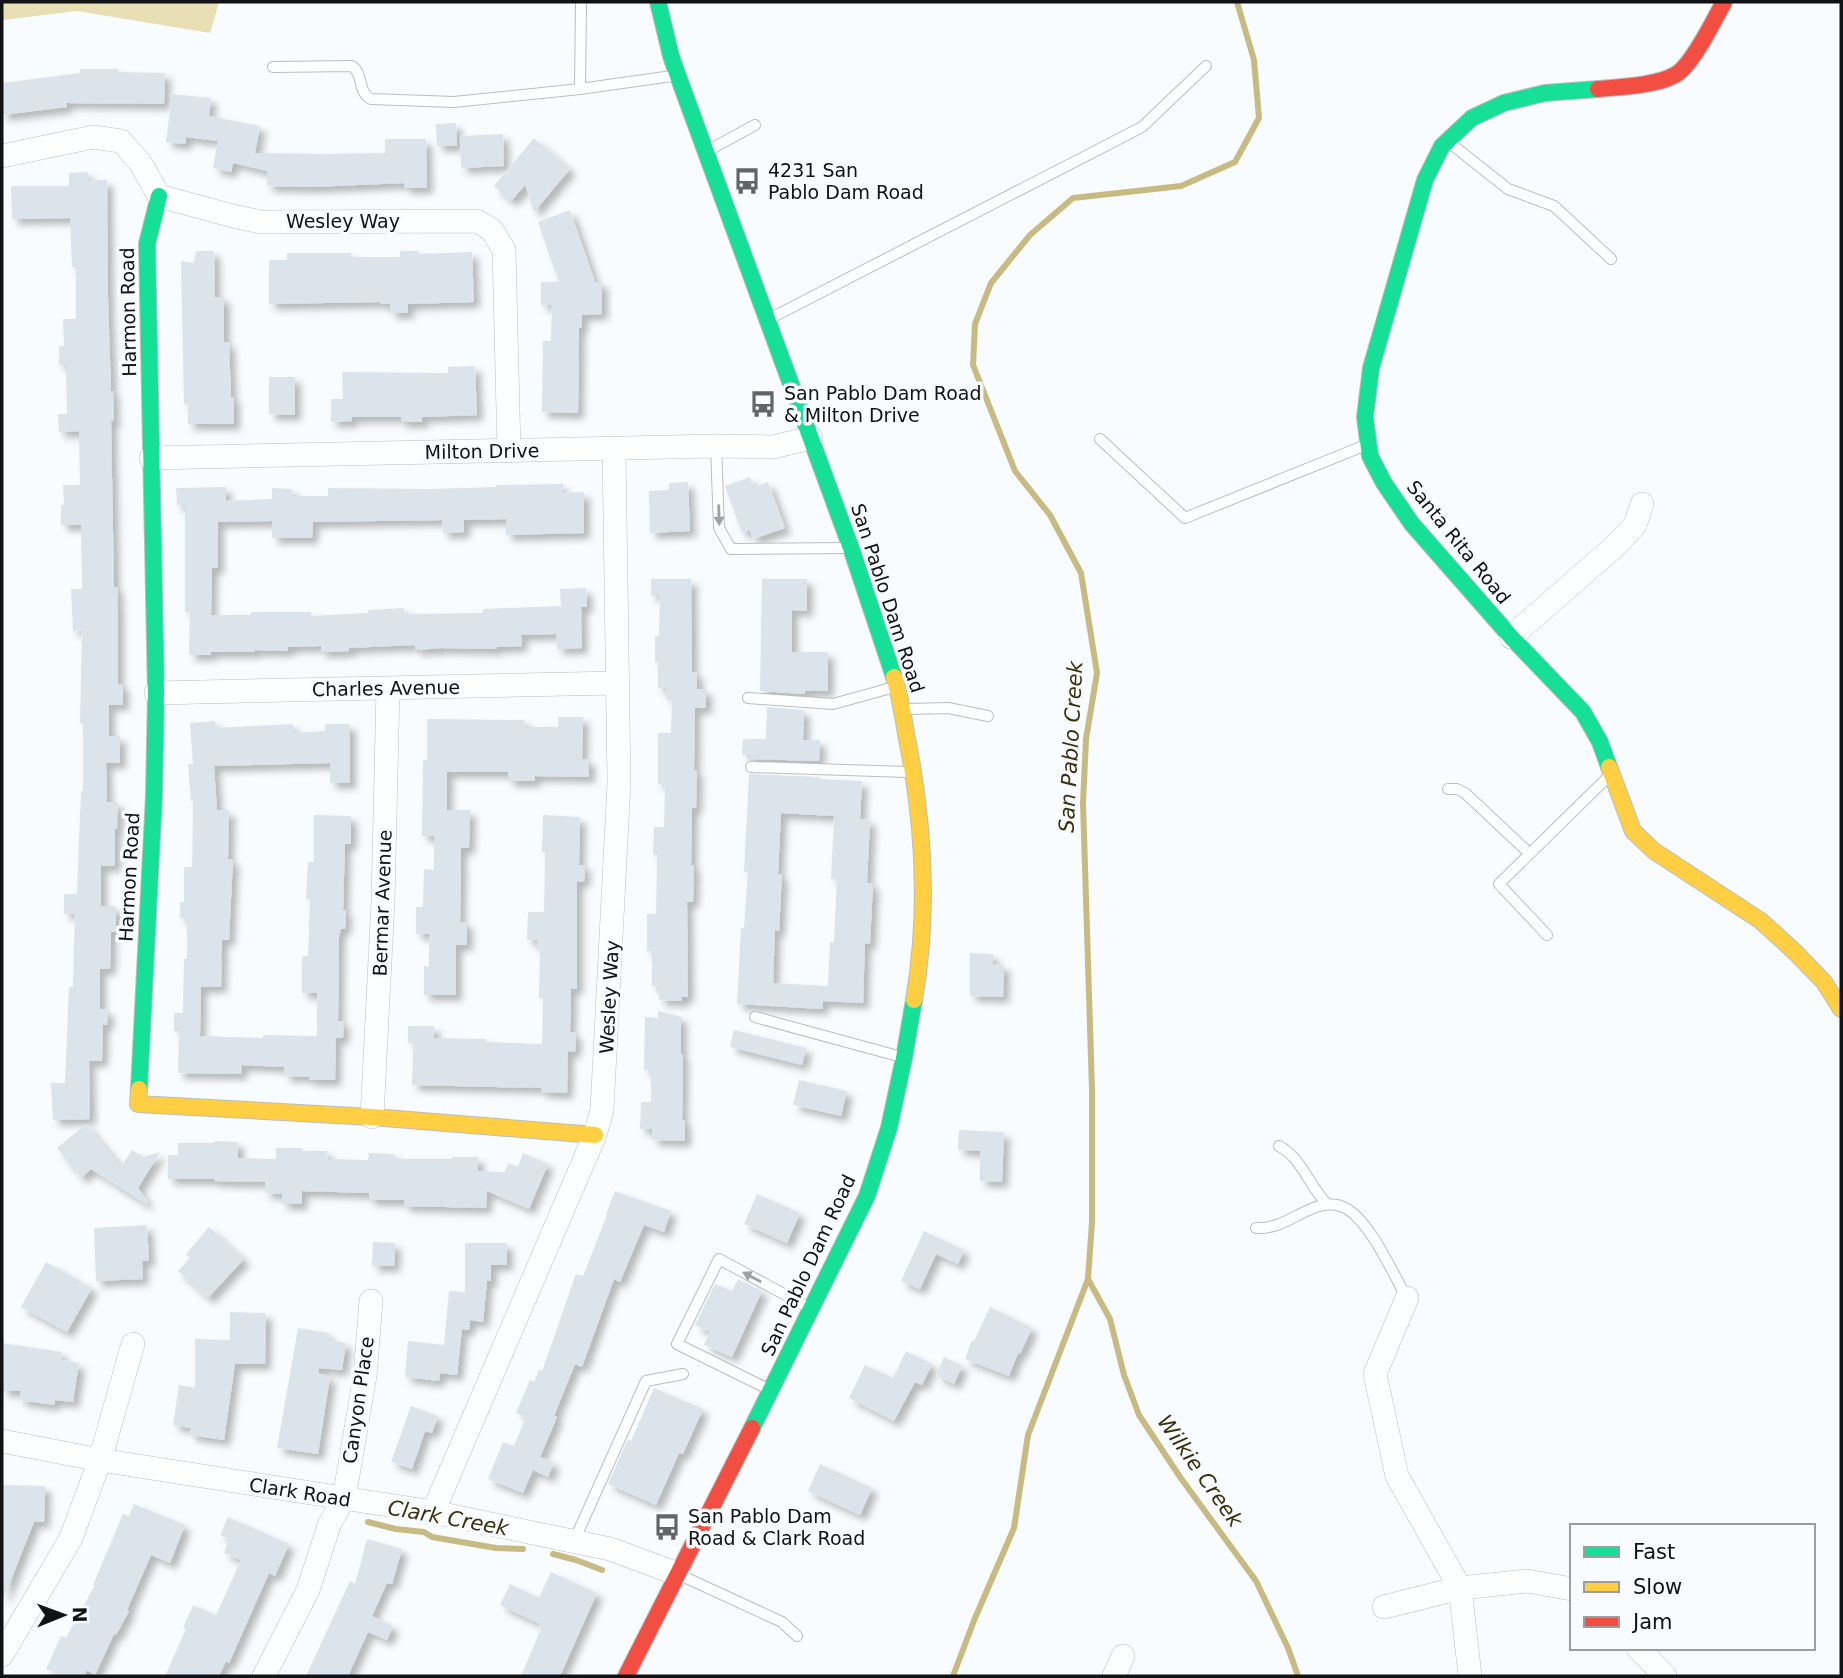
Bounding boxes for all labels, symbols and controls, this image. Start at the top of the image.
place label: 4231 San Pablo Dam Road [768,159,924,203]
bus stop icon: 4231 San Pablo Dam Road [732,166,762,196]
street label: Wesley Way [286,210,400,232]
street label: Harmon Road [116,247,140,377]
place label: San Pablo Dam Road & Milton Drive [784,382,982,426]
bus stop icon: San Pablo Dam Road & Milton Drive [748,389,778,419]
street label: Milton Drive [424,439,540,463]
street label: Santa Rita Road [1403,476,1515,608]
street label: San Pablo Dam Road [847,501,929,695]
one-way arrow [713,504,724,526]
water label: San Pablo Creek [1055,660,1088,833]
street label: Charles Avenue [312,676,460,700]
street label: Harmon Road [115,812,143,942]
street label: Bermar Avenue [368,829,396,977]
street label: Wesley Way [595,940,623,1054]
street label: San Pablo Dam Road [756,1171,860,1359]
one-way arrow [742,1271,762,1283]
street label: Canyon Place [338,1335,378,1465]
water label: Wilkie Creek [1153,1410,1248,1532]
street label: Clark Road [248,1473,352,1511]
water label: Clark Creek [386,1496,511,1541]
place label: San Pablo Dam Road & Clark Road [688,1505,865,1549]
bus stop icon: San Pablo Dam Road & Clark Road [652,1512,682,1542]
legend [1570,1524,1815,1650]
text: Fast [1633,1540,1675,1564]
text: Slow [1633,1575,1682,1599]
north arrow [28,1580,98,1650]
text: N [69,1607,91,1623]
text: Jam [1631,1610,1673,1634]

